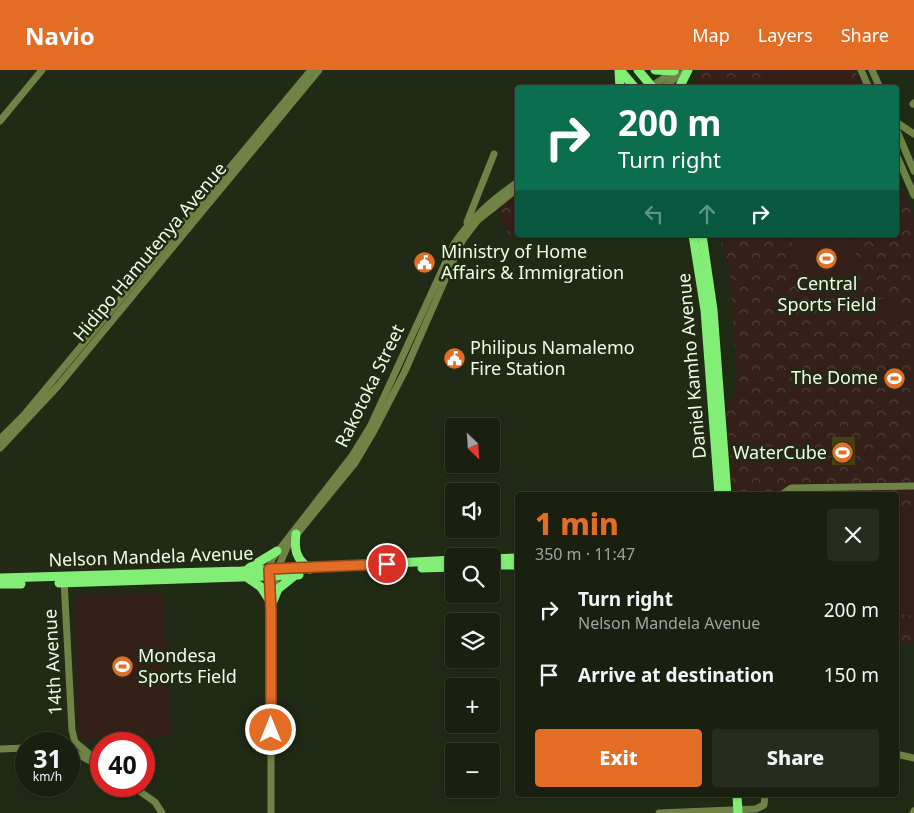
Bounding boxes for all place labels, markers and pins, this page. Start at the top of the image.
place label: Ministry of Home Affairs & Immigration [441,239,624,284]
sports icon: Central Sports Field [815,247,839,271]
public building icon: Ministry of Home Affairs & Immigration [413,250,437,274]
place label: Central Sports Field [778,271,876,316]
place label: Philipus Namalemo Fire Station [470,335,635,380]
public building icon: Philipus Namalemo Fire Station [442,346,466,370]
place label: The Dome [791,365,878,389]
sports icon: The Dome [882,366,906,390]
place label: WaterCube [733,440,827,464]
sports icon: WaterCube [831,441,855,465]
pin [366,543,408,585]
place label: Mondesa Sports Field [138,643,237,688]
sports icon: Mondesa Sports Field [110,654,134,678]

